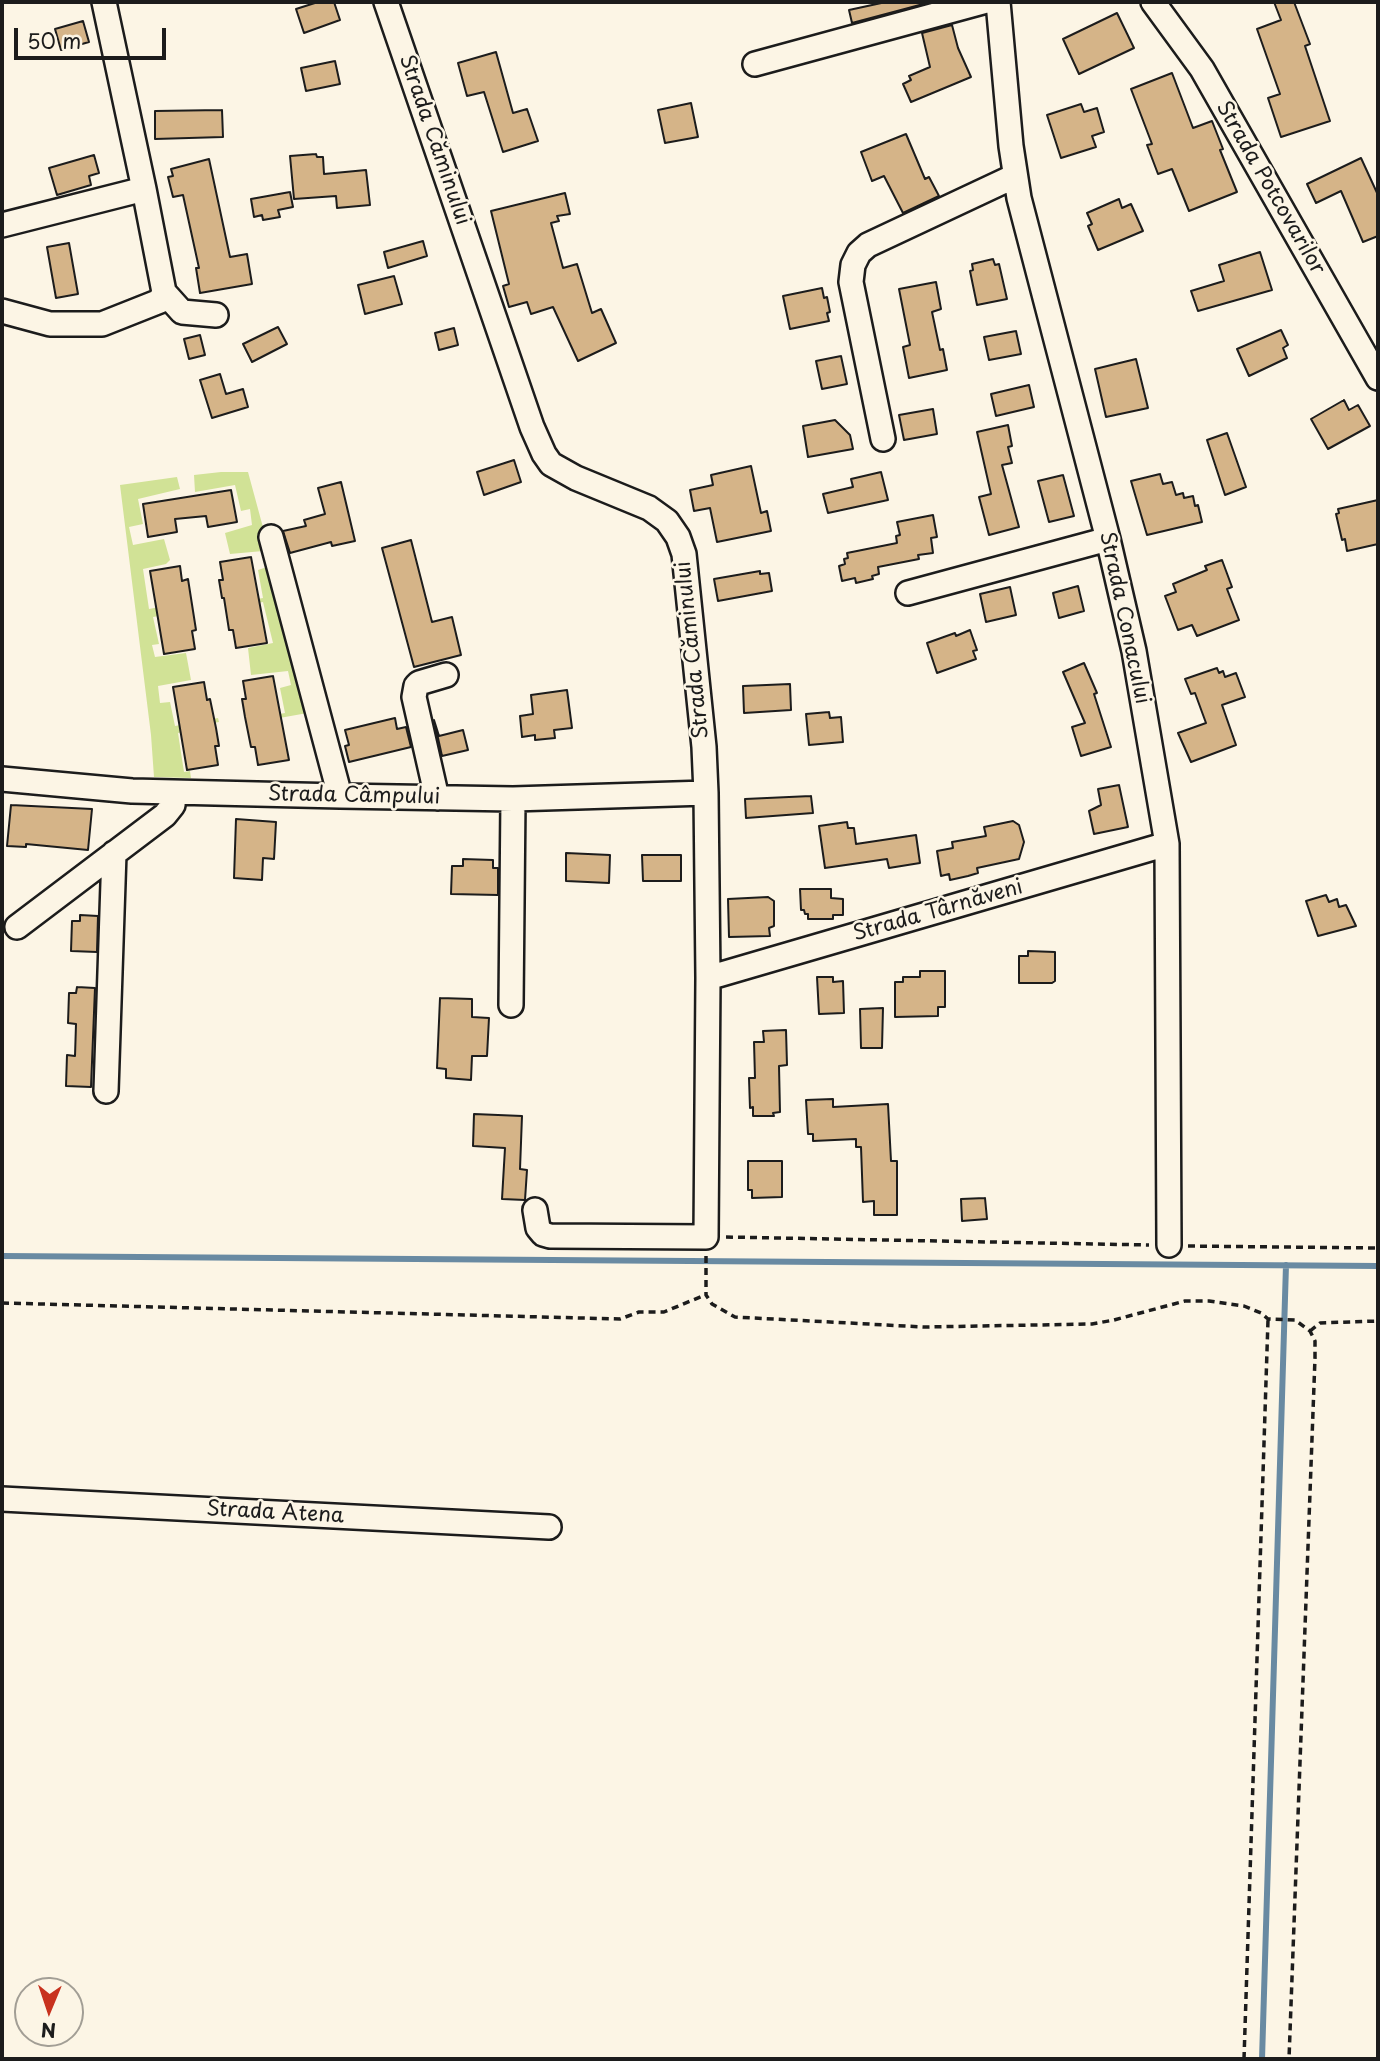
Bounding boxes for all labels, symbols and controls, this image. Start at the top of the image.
scale bar [18,14,170,58]
text: 50 m [27,24,81,56]
street label: Strada Căminului [393,51,475,229]
street label: Strada Potcovarilor [1210,97,1330,279]
street label: Strada Conacului [1093,529,1155,707]
street label: Strada Căminului [671,560,715,740]
street label: Strada Câmpului [268,782,440,810]
street label: Strada Târnăveni [850,875,1026,947]
street label: Strada Atena [206,1497,344,1529]
north arrow [14,1977,84,2047]
text: N [40,2017,56,2045]

